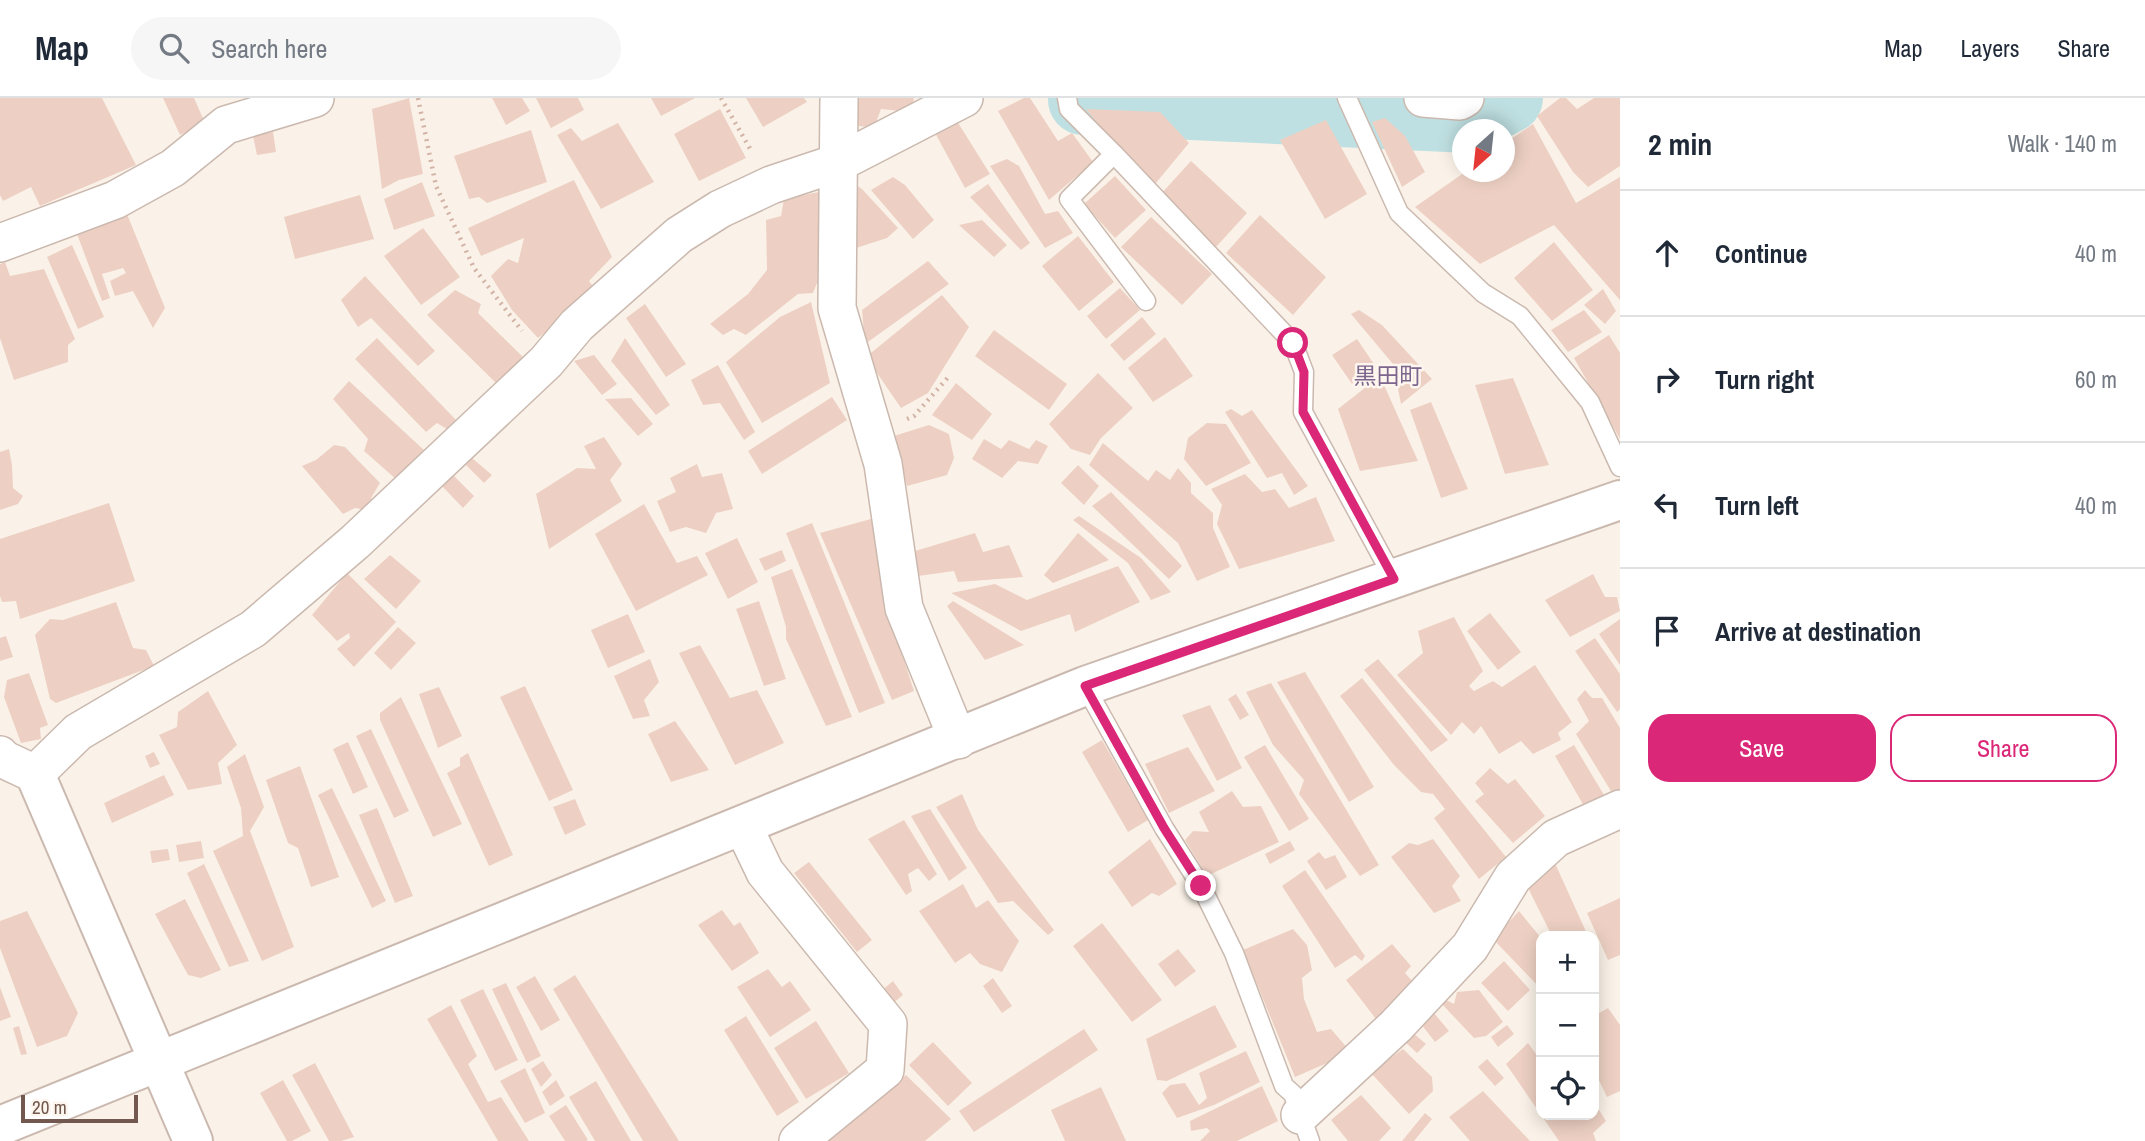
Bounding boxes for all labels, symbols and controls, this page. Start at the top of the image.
search box [131,17,621,80]
text: Map [35,26,89,70]
icon: search [155,29,193,67]
text: Search here [211,31,327,66]
text: Map [1884,32,1922,64]
text: Layers [1960,32,2019,64]
text: Share [2057,32,2110,64]
north arrow [1452,119,1515,182]
text: 2 min [1648,124,1712,164]
text: Walk · 140 m [2008,128,2117,159]
icon: ahead [1648,234,1686,272]
text: Continue [1715,236,1807,271]
text: 40 m [2075,238,2117,269]
route start [1277,327,1308,358]
district label: 黒田町 [1354,360,1423,391]
icon: right [1648,360,1686,398]
text: Turn right [1715,362,1814,397]
text: 60 m [2075,364,2117,395]
icon: left [1648,486,1686,524]
text: Turn left [1715,488,1799,523]
text: 40 m [2075,490,2117,521]
icon: arrive [1648,612,1686,650]
text: Arrive at destination [1715,614,1921,649]
button: Save [1648,714,1876,782]
button: Share [1890,714,2117,782]
route end [1185,870,1216,901]
map controls [1536,931,1599,1120]
button: + [1536,931,1599,994]
button: − [1536,994,1599,1057]
button: locate [1536,1057,1599,1120]
scale bar [21,1092,138,1124]
text: 20 m [32,1094,67,1120]

